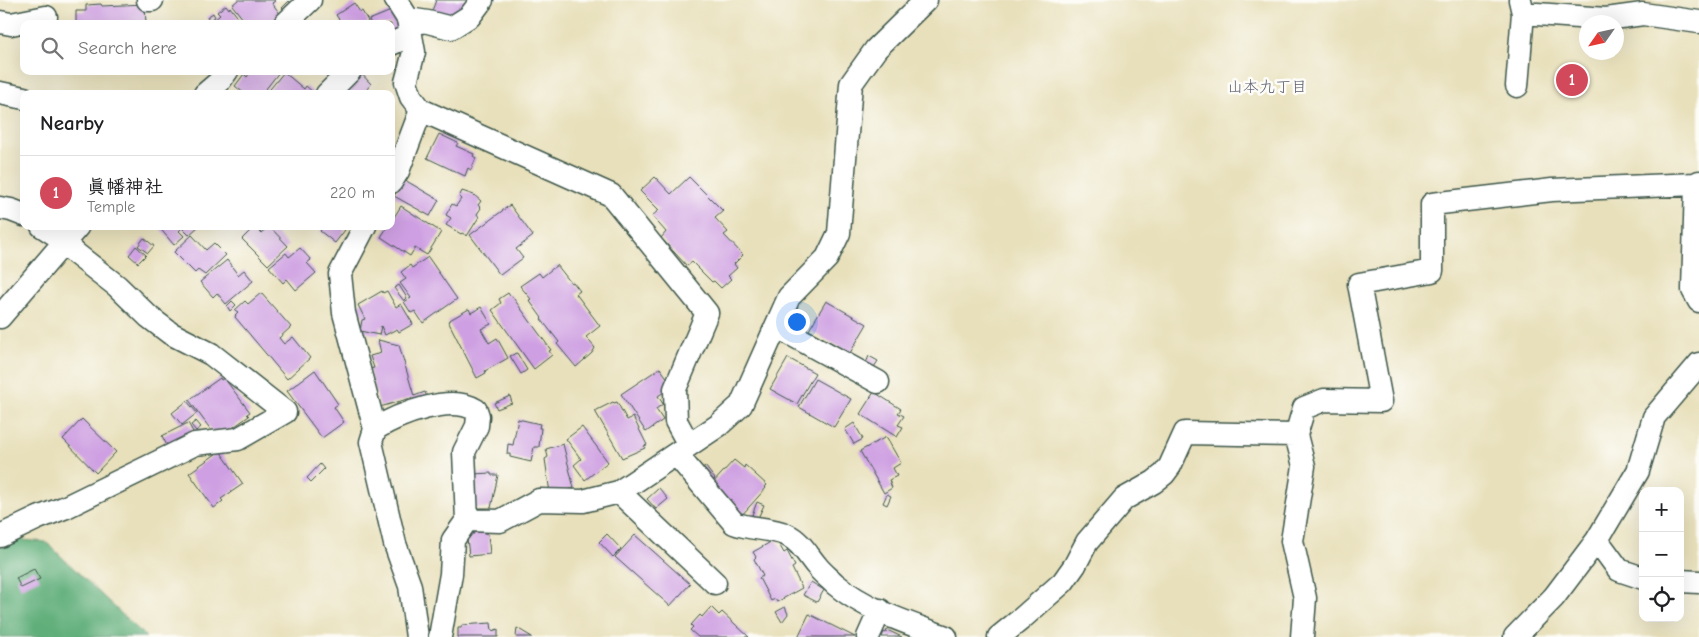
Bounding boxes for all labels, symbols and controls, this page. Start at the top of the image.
north arrow [1579,15,1624,60]
search box [20,20,395,75]
icon: search [38,34,66,62]
text: Search here [78,37,177,59]
pin: 1 [1556,61,1588,99]
district label: 山本九丁目 [1227,78,1307,96]
text: Nearby [40,111,104,135]
text: 眞幡神社 [87,176,163,198]
text: 1 [53,184,59,202]
text: 220 m [330,184,375,202]
text: Temple [87,198,135,216]
your location [784,309,810,335]
map controls [1639,487,1684,622]
button: + [1639,487,1684,532]
button: − [1639,532,1684,577]
button: locate [1639,577,1684,622]

